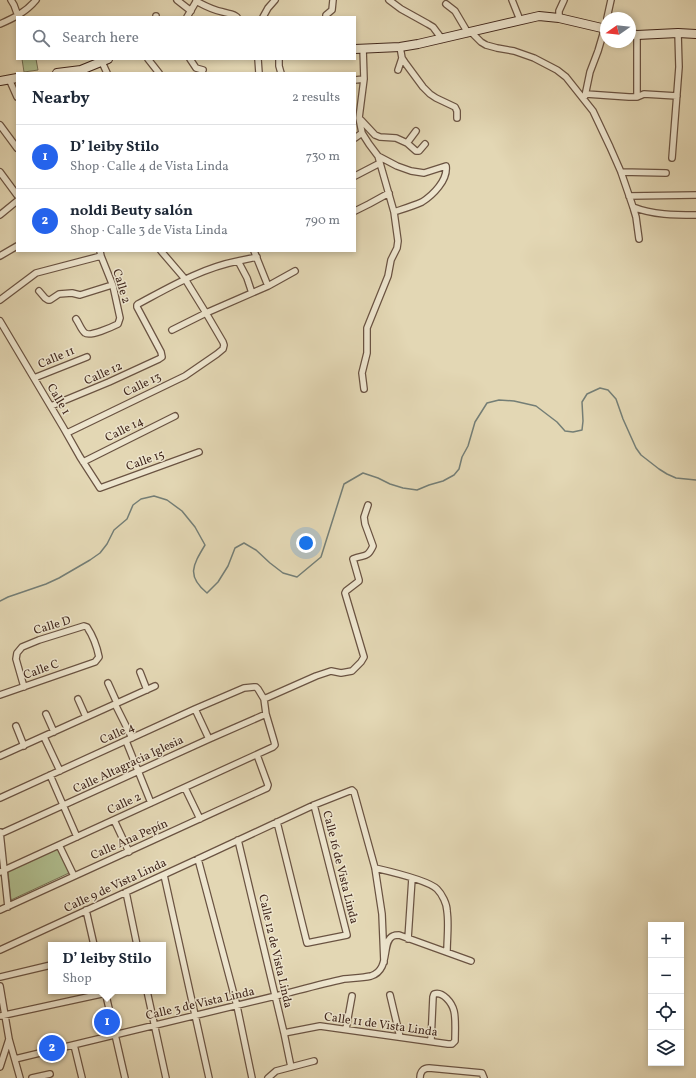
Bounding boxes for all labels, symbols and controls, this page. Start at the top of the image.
north arrow [600,12,636,48]
search box [16,16,356,60]
icon: search [30,27,52,49]
text: Search here [62,28,139,49]
text: Nearby [32,87,90,110]
text: 2 results [292,89,340,107]
text: D’ leiby Stilo [70,137,159,158]
text: 1 [42,148,48,166]
text: 730 m [306,148,340,166]
text: Shop · Calle 4 de Vista Linda [70,158,229,176]
text: noldi Beuty salón [70,201,193,222]
text: 2 [42,212,48,230]
text: 790 m [305,212,340,230]
text: Shop · Calle 3 de Vista Linda [70,222,228,240]
street label: Calle 2 [108,267,134,306]
street label: Calle 11 [36,343,77,373]
street label: Calle 12 [82,358,125,389]
street label: Calle 13 [121,369,164,401]
street label: Calle 1 [43,381,74,418]
street label: Calle 14 [103,413,146,446]
street label: Calle 15 [124,447,167,475]
your location [296,533,316,553]
street label: Calle D [32,613,73,639]
street label: Calle C [21,656,62,684]
street label: Calle 4 [98,719,137,749]
street label: Calle Altagracia Iglesia [71,732,186,798]
street label: Calle 2 [105,789,144,819]
street label: Calle 16 de Vista Linda [318,809,362,925]
street label: Calle Ana Pepín [88,816,171,864]
street label: Calle 9 de Vista Linda [62,855,169,917]
street label: Calle 12 de Vista Linda [254,893,296,1010]
map controls [648,922,684,1066]
button: + [648,922,684,958]
popup [48,942,166,994]
text: D’ leiby Stilo [62,949,152,970]
button: − [648,958,684,994]
text: Shop [62,970,92,988]
street label: Calle 3 de Vista Linda [144,984,256,1024]
button: locate [648,994,684,1030]
pin: 1 [94,1007,120,1037]
street label: Calle 11 de Vista Linda [323,1009,439,1041]
button: layers [648,1030,684,1066]
pin: 2 [39,1033,65,1063]

